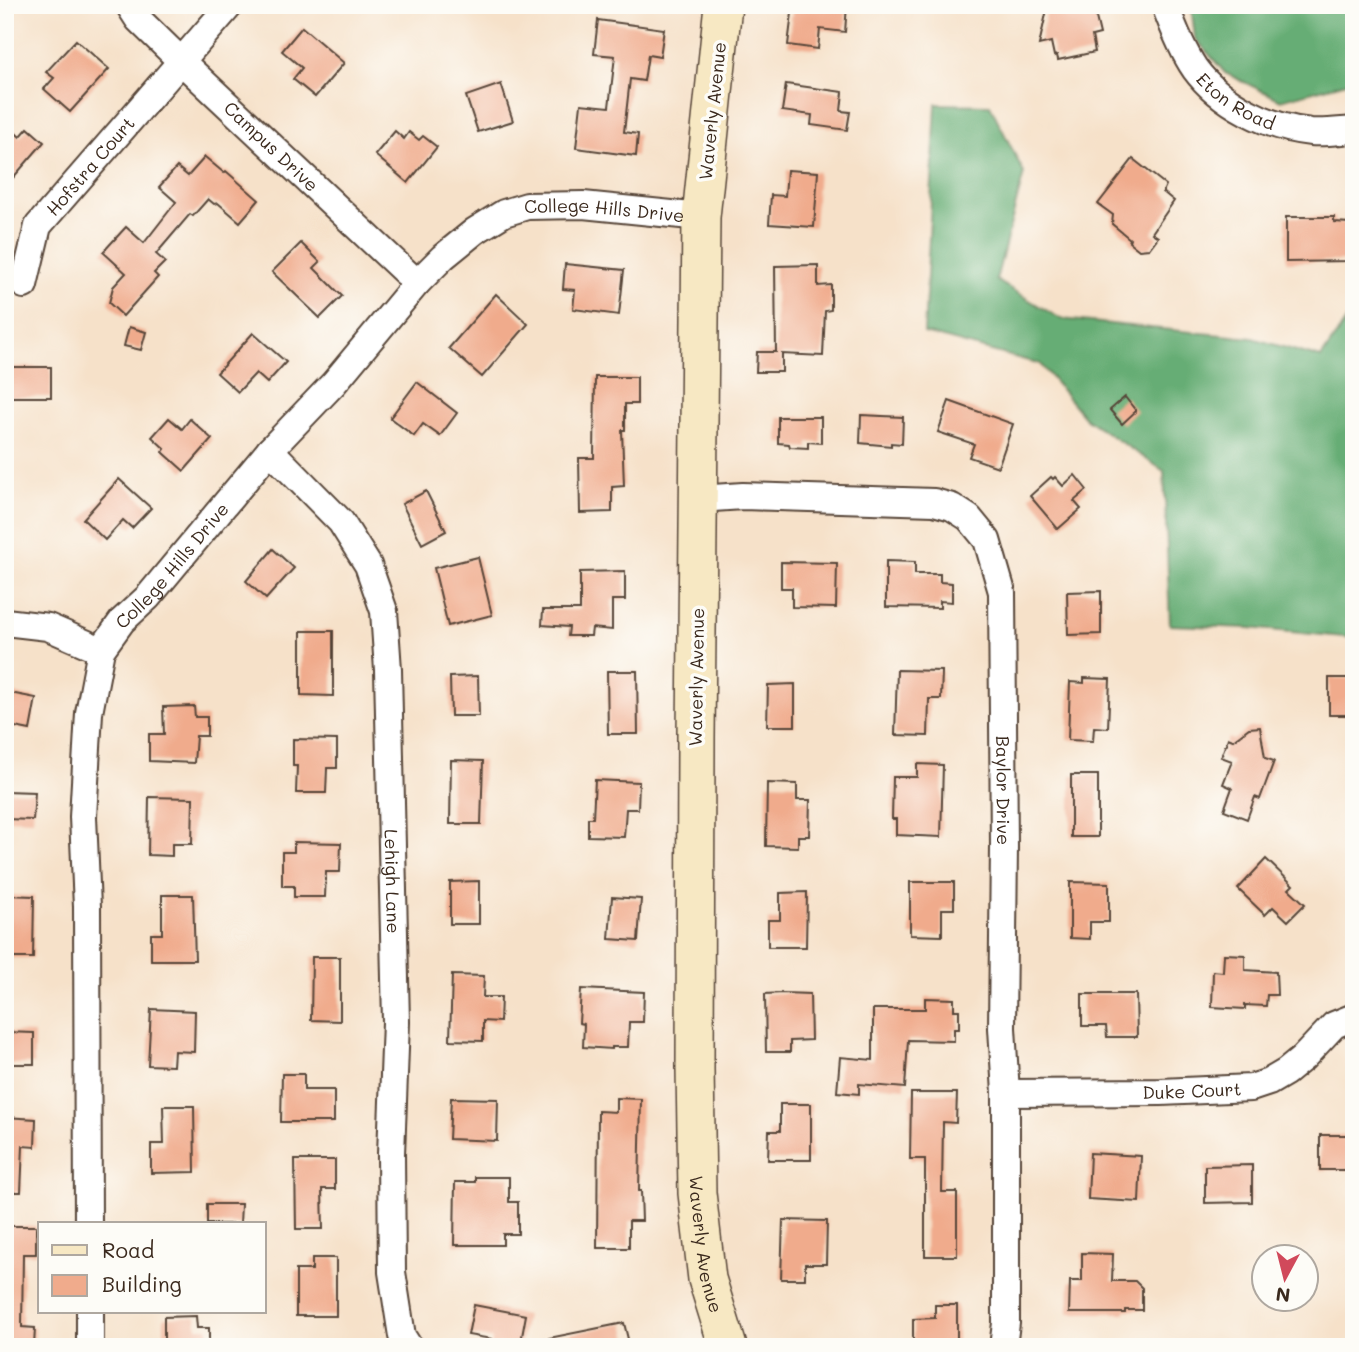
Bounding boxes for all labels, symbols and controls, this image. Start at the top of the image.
street label: Waverly Avenue [693,41,731,181]
street label: Eton Road [1191,67,1279,135]
street label: Campus Drive [219,96,324,197]
street label: Hofstra Court [40,112,140,221]
street label: College Hills Drive [524,193,686,227]
street label: College Hills Drive [110,497,234,634]
street label: Waverly Avenue [683,607,709,747]
street label: Baylor Drive [991,735,1016,845]
street label: Lehigh Lane [380,829,406,934]
street label: Duke Court [1142,1076,1242,1104]
street label: Waverly Avenue [685,1175,729,1316]
legend [38,1222,266,1314]
text: Road [102,1236,154,1263]
north arrow [1250,1244,1320,1314]
text: Building [102,1270,182,1297]
text: N [1274,1282,1292,1309]

